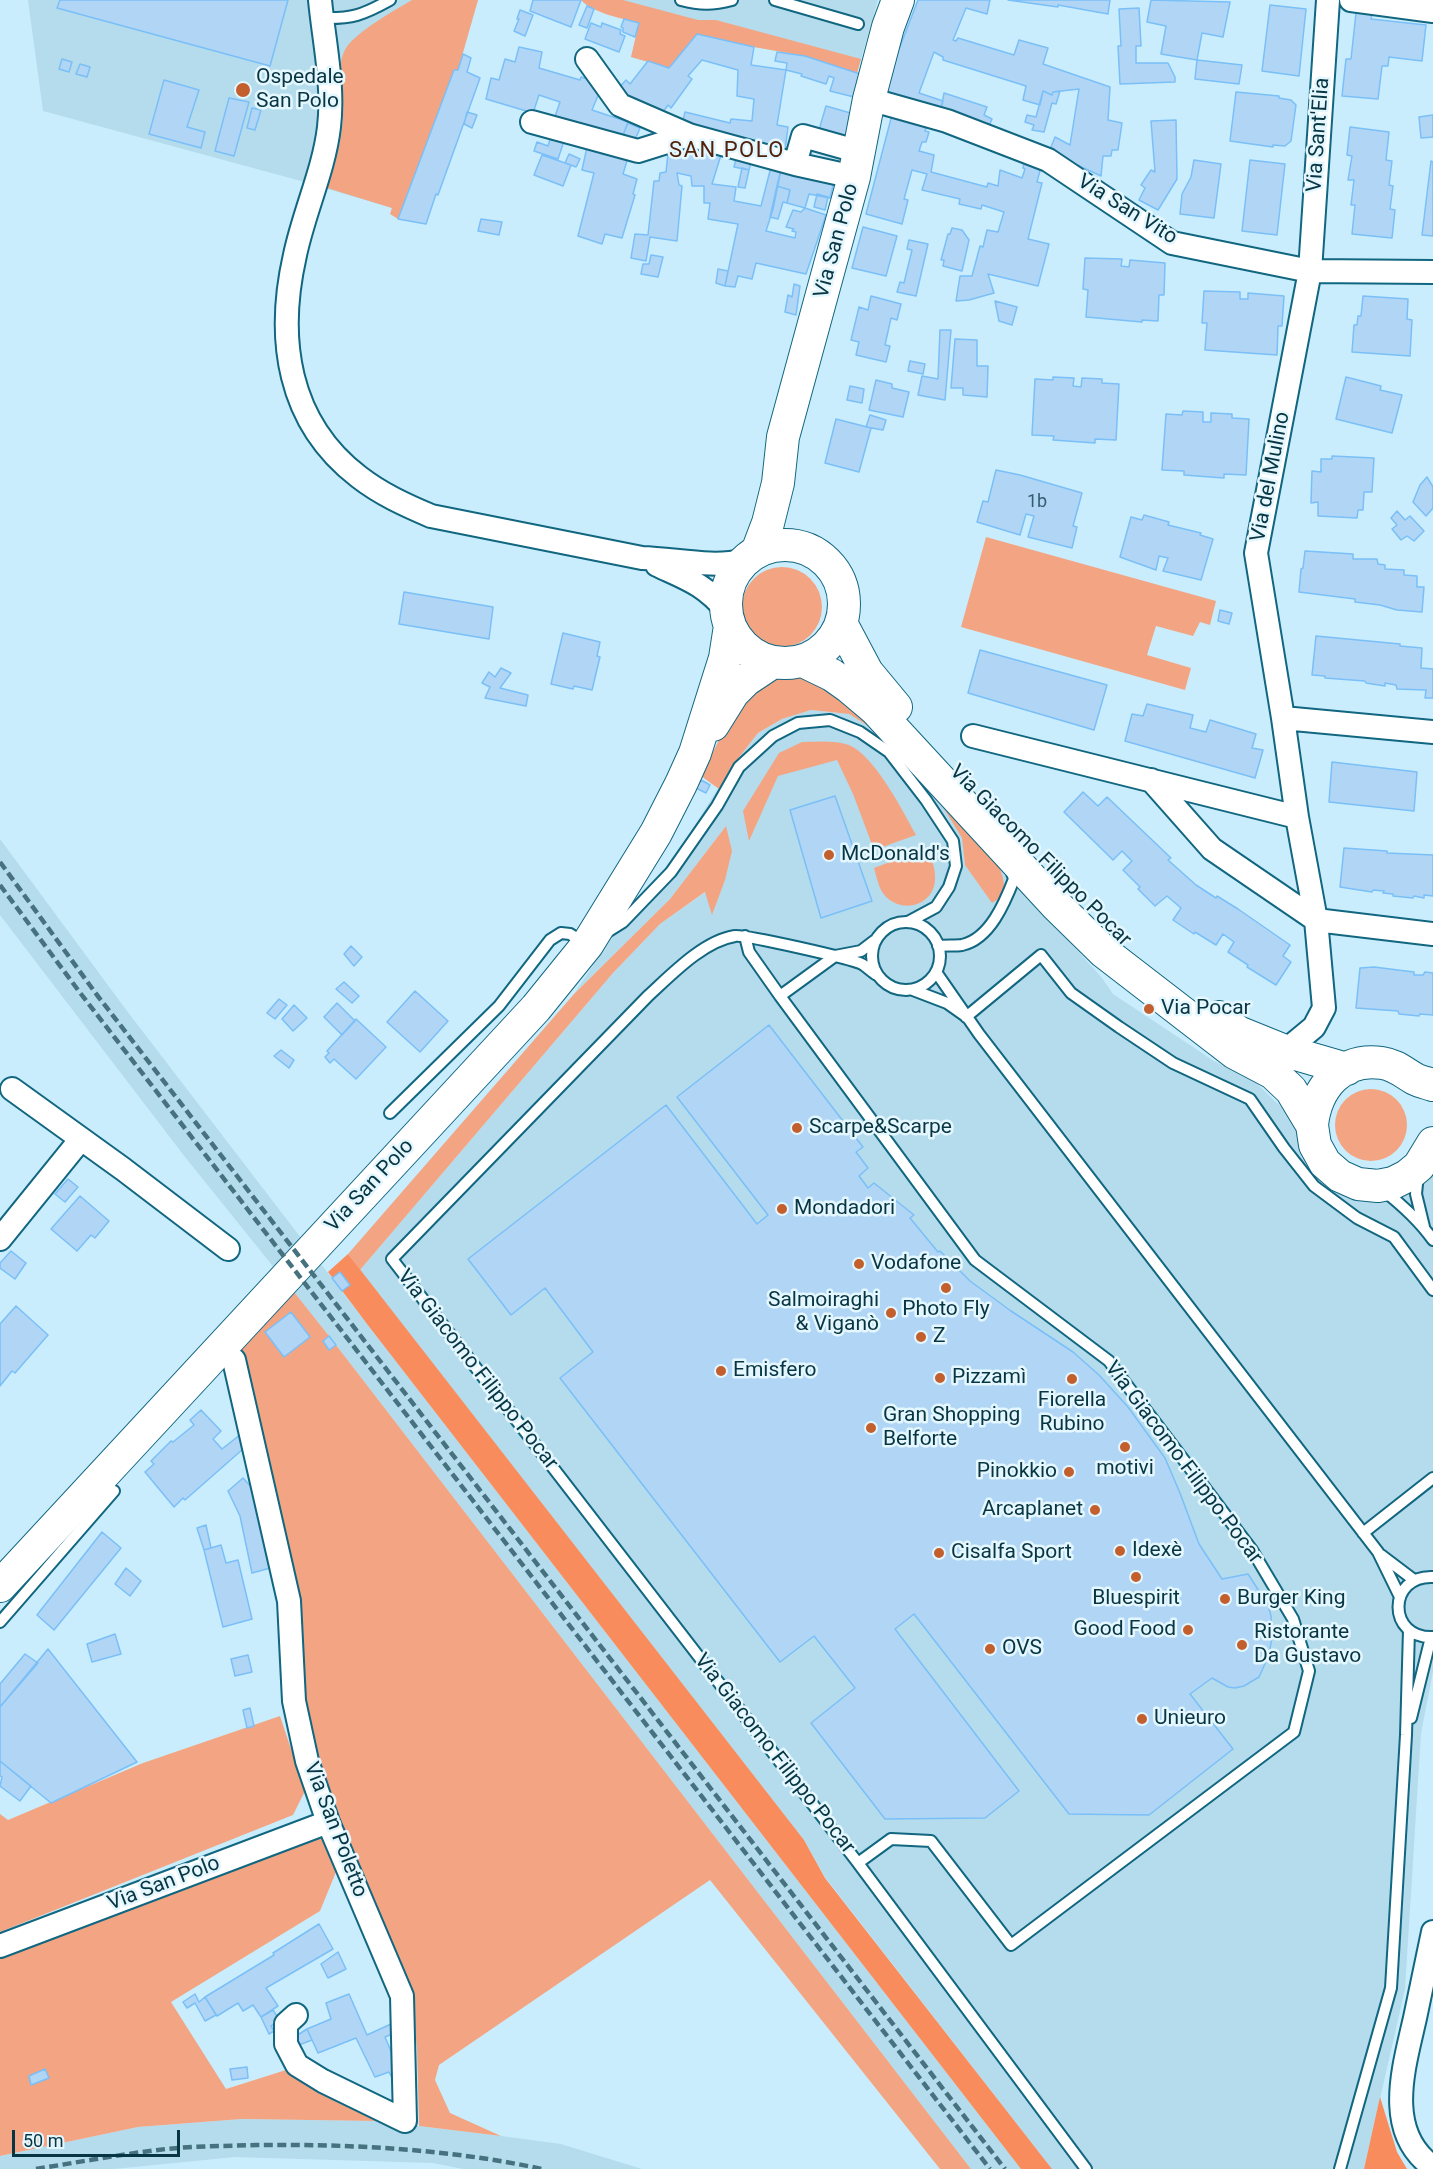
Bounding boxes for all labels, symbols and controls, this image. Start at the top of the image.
place label: Ospedale San Polo [256,65,344,115]
street label: Via Sant'Elia [1302,77,1336,193]
marker: Ospedale San Polo [234,81,252,99]
district label: SAN POLO [669,138,785,164]
street label: Via San Vito [1072,169,1182,251]
street label: Via San Polo [810,181,864,301]
street label: Via del Mulino [1246,410,1296,544]
house number: 1b [1027,491,1047,513]
street label: Via Giacomo Filippo Pocar [944,760,1136,952]
place label: McDonald's [841,842,950,868]
marker: McDonald's [822,848,836,862]
place label: Via Pocar [1161,996,1251,1022]
marker: Via Pocar [1142,1002,1156,1016]
place label: Scarpe&Scarpe [809,1115,952,1141]
marker: Scarpe&Scarpe [790,1121,804,1135]
street label: Via San Polo [321,1134,419,1238]
place label: Mondadori [794,1196,895,1222]
marker: Mondadori [775,1202,789,1216]
place label: Vodafone [871,1251,961,1277]
marker: Vodafone [852,1257,866,1271]
street label: Via Giacomo Filippo Pocar [391,1265,563,1475]
marker: Photo Fly [939,1281,953,1295]
place label: Salmoiraghi & Viganò [768,1288,879,1338]
place label: Photo Fly [902,1297,990,1323]
marker: Salmoiraghi & Viganò [884,1306,898,1320]
place label: Z [933,1324,946,1350]
marker: Z [914,1330,928,1344]
street label: Via Giacomo Filippo Pocar [1099,1357,1267,1569]
place label: Emisfero [733,1358,816,1384]
marker: Emisfero [714,1364,728,1378]
place label: Pizzamì [952,1365,1026,1391]
marker: Pizzamì [933,1371,947,1385]
marker: Fiorella Rubino [1065,1372,1079,1386]
place label: Fiorella Rubino [1038,1388,1106,1438]
place label: Gran Shopping Belforte [883,1403,1020,1453]
marker: Gran Shopping Belforte [864,1421,878,1435]
marker: motivi [1118,1440,1132,1454]
place label: motivi [1096,1456,1154,1482]
place label: Pinokkio [977,1459,1057,1485]
marker: Pinokkio [1062,1465,1076,1479]
place label: Arcaplanet [982,1497,1083,1523]
marker: Arcaplanet [1088,1503,1102,1517]
place label: Idexè [1132,1538,1182,1564]
place label: Cisalfa Sport [951,1540,1072,1566]
marker: Idexè [1113,1544,1127,1558]
marker: Cisalfa Sport [932,1546,946,1560]
marker: Bluespirit [1129,1570,1143,1584]
place label: Bluespirit [1092,1586,1180,1612]
place label: Burger King [1237,1586,1346,1612]
marker: Burger King [1218,1592,1232,1606]
place label: Good Food [1074,1617,1176,1643]
place label: Ristorante Da Gustavo [1254,1620,1361,1670]
marker: Good Food [1181,1623,1195,1637]
place label: OVS [1002,1636,1042,1662]
marker: Ristorante Da Gustavo [1235,1638,1249,1652]
marker: OVS [983,1642,997,1656]
street label: Via Giacomo Filippo Pocar [688,1649,860,1859]
place label: Unieuro [1154,1706,1226,1732]
marker: Unieuro [1135,1712,1149,1726]
street label: Via San Poletto [298,1759,372,1901]
street label: Via San Polo [104,1851,224,1917]
scale bar [15,2118,183,2156]
text: 50 m [23,2130,63,2151]

